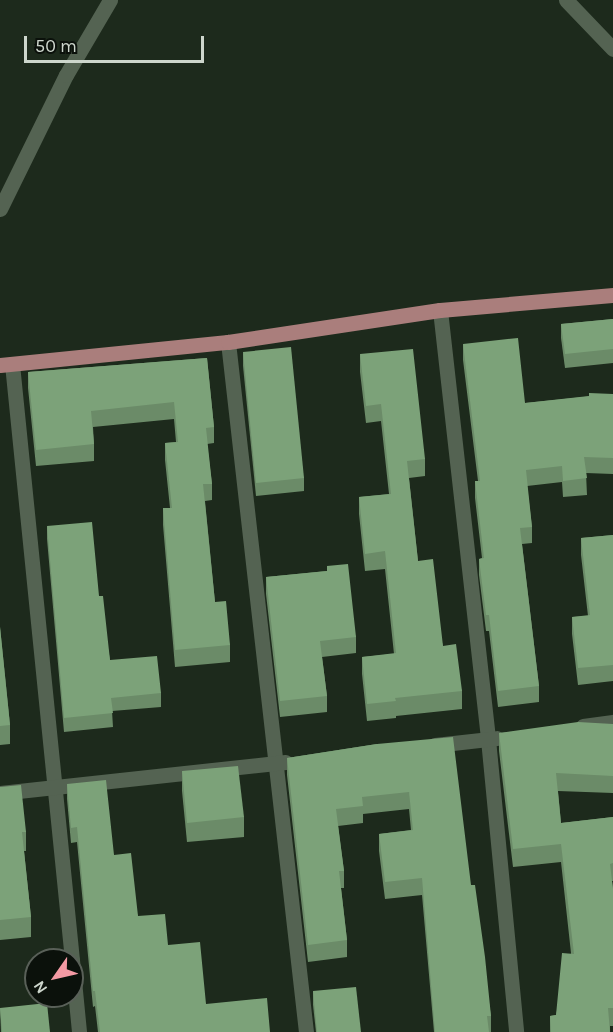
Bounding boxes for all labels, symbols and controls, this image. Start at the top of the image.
scale bar [27,24,207,62]
text: 50 m [35,35,77,57]
north arrow [24,948,84,1008]
text: N [29,977,51,997]

